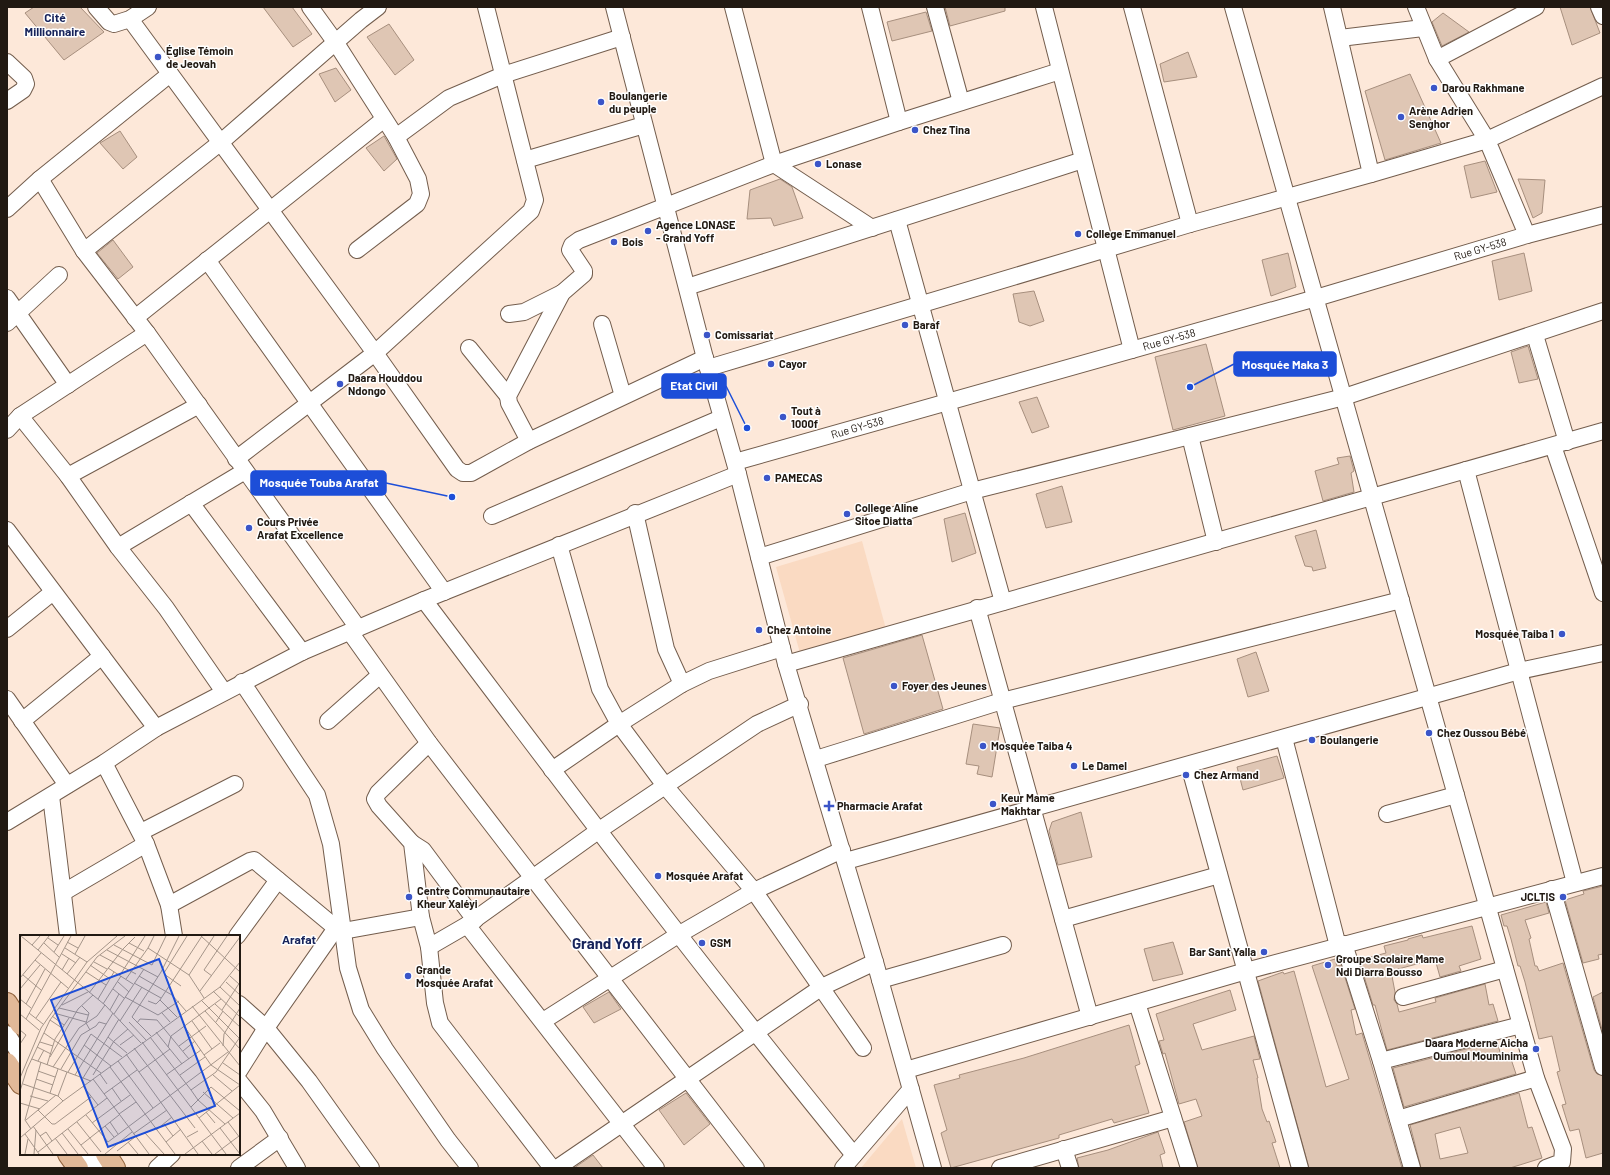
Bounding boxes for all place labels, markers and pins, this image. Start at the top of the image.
place label: Église Témoin de Jeovah [166,44,233,70]
marker: Église Témoin de Jeovah [153,52,163,62]
place label: Darou Rakhmane [1442,81,1524,94]
marker: Darou Rakhmane [1429,83,1439,93]
place label: Boulangerie du peuple [609,89,668,115]
marker: Boulangerie du peuple [596,97,606,107]
place label: Arène Adrien Senghor [1409,104,1473,130]
marker: Arène Adrien Senghor [1396,112,1406,122]
place label: Chez Tina [923,123,970,136]
marker: Chez Tina [910,125,920,135]
place label: Lonase [826,157,862,170]
marker: Lonase [813,159,823,169]
place label: Agence LONASE - Grand Yoff [656,218,736,244]
marker: Agence LONASE - Grand Yoff [643,226,653,236]
place label: College Emmanuel [1086,227,1176,240]
marker: College Emmanuel [1073,229,1083,239]
place label: Bois [622,235,644,248]
marker: Bois [609,237,619,247]
place label: Baraf [913,318,940,331]
marker: Baraf [900,320,910,330]
place label: Comissariat [715,328,773,341]
marker: Comissariat [702,330,712,340]
callout: Mosquée Maka 3 [1234,352,1336,376]
place label: Cayor [779,357,808,370]
marker: Cayor [766,359,776,369]
place label: Daara Houddou Ndongo [348,371,422,397]
callout: Etat Civil [662,374,726,398]
marker: Daara Houddou Ndongo [335,379,345,389]
place label: Tout à 1000f [791,404,821,430]
marker: Tout à 1000f [778,412,788,422]
callout: Mosquée Touba Arafat [251,471,386,495]
place label: PAMECAS [775,471,823,484]
marker: PAMECAS [762,473,772,483]
place label: College Aline Sitoe Diatta [855,501,918,527]
marker: College Aline Sitoe Diatta [842,509,852,519]
place label: Cours Privée Arafat Excellence [257,515,343,541]
marker: Cours Privée Arafat Excellence [244,523,254,533]
place label: Chez Antoine [767,623,831,636]
marker: Chez Antoine [754,625,764,635]
place label: Mosquée Taiba 1 [1475,627,1554,640]
marker: Mosquée Taiba 1 [1557,629,1567,639]
place label: Foyer des Jeunes [902,679,987,692]
marker: Foyer des Jeunes [889,681,899,691]
place label: Chez Oussou Bébé [1437,726,1526,739]
marker: Chez Oussou Bébé [1424,728,1434,738]
place label: Boulangerie [1320,733,1379,746]
marker: Boulangerie [1307,735,1317,745]
place label: Mosquée Taiba 4 [991,739,1073,752]
marker: Mosquée Taiba 4 [978,741,988,751]
place label: Le Damel [1082,759,1127,772]
marker: Le Damel [1069,761,1079,771]
place label: Chez Armand [1194,768,1259,781]
marker: Chez Armand [1181,770,1191,780]
place label: Keur Mame Makhtar [1001,791,1055,817]
place label: Pharmacie Arafat [837,799,923,812]
marker: Keur Mame Makhtar [988,799,998,809]
marker: Pharmacie Arafat [824,801,834,811]
place label: Mosquée Arafat [666,869,743,882]
marker: Mosquée Arafat [653,871,663,881]
place label: Centre Communautaire Kheur Xaléyi [417,884,530,910]
place label: JCLTIS [1521,890,1555,903]
marker: Centre Communautaire Kheur Xaléyi [404,892,414,902]
marker: JCLTIS [1558,892,1568,902]
place label: GSM [710,936,731,949]
marker: GSM [697,938,707,948]
place label: Bar Sant Yalla [1189,945,1256,958]
marker: Bar Sant Yalla [1259,947,1269,957]
place label: Groupe Scolaire Mame Ndi Diarra Bousso [1336,952,1444,978]
marker: Groupe Scolaire Mame Ndi Diarra Bousso [1323,960,1333,970]
place label: Grande Mosquée Arafat [416,963,493,989]
marker: Grande Mosquée Arafat [403,971,413,981]
place label: Daara Moderne Aicha Oumoul Mouminima [1425,1036,1528,1062]
marker: Daara Moderne Aicha Oumoul Mouminima [1531,1044,1541,1054]

